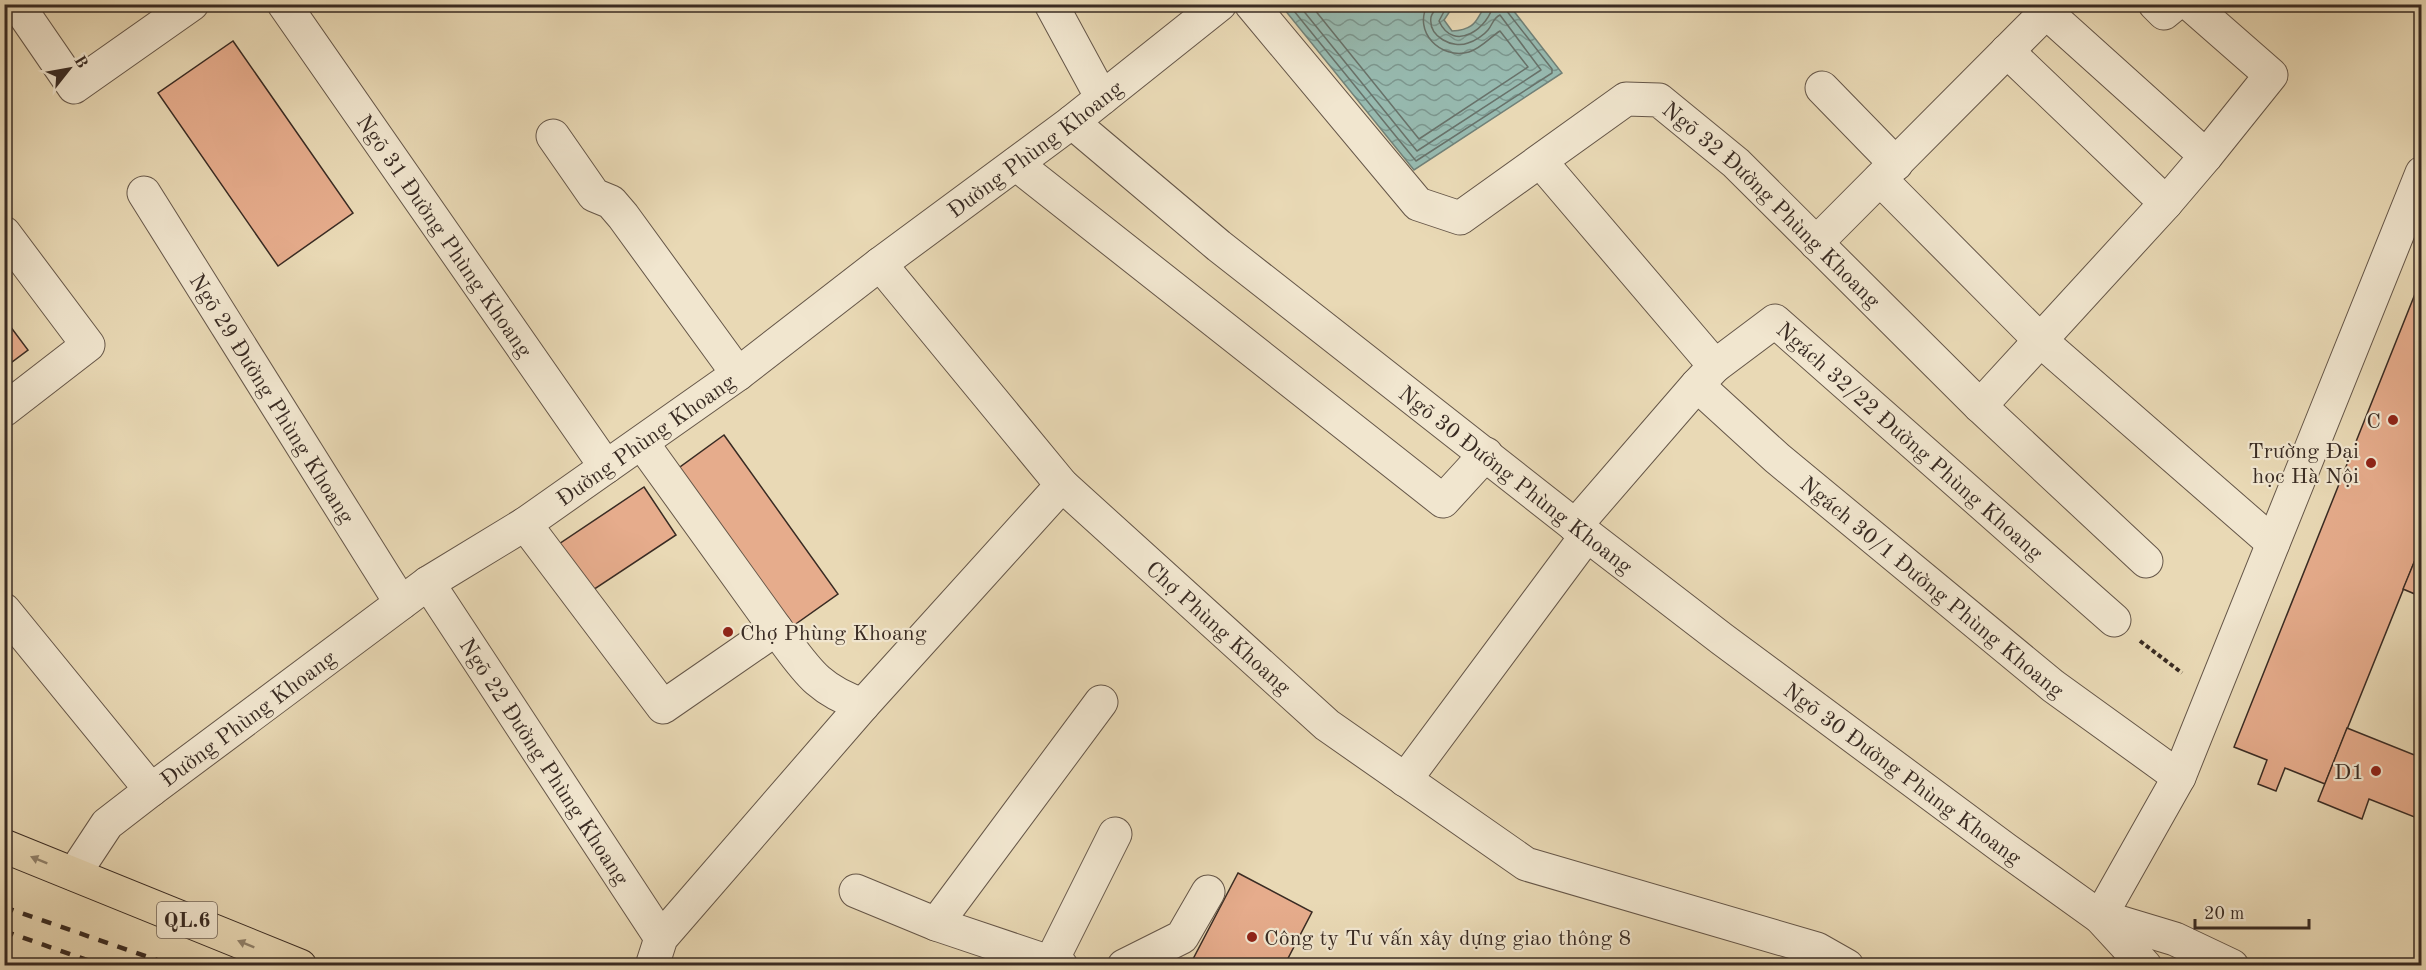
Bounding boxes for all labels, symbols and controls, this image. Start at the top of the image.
north arrow [39,39,99,99]
text: B [70,53,90,71]
street label: Đường Phùng Khoang [944,77,1127,223]
street label: Ngõ 32 Đường Phùng Khoang [1658,99,1884,313]
street label: Ngõ 31 Đường Phùng Khoang [352,111,535,362]
street label: Ngõ 29 Đường Phùng Khoang [185,270,357,528]
street label: Ngách 32/22 Đường Phùng Khoang [1772,319,2046,565]
street label: Đường Phùng Khoang [553,371,740,511]
street label: Ngõ 30 Đường Phùng Khoang [1394,383,1636,579]
place label: C [2366,411,2381,433]
marker: C [2386,413,2400,427]
place label: Trường Đại học Hà Nội [2248,441,2359,488]
marker: Trường Đại học Hà Nội [2364,456,2378,470]
street label: Ngách 30/1 Đường Phùng Khoang [1795,473,2067,703]
street label: Chợ Phùng Khoang [1141,558,1294,699]
place label: Chợ Phùng Khoang [740,623,927,645]
marker: Chợ Phùng Khoang [721,625,735,639]
street label: Ngõ 22 Đường Phùng Khoang [454,635,632,890]
street label: Đường Phùng Khoang [157,647,340,792]
street label: Ngõ 30 Đường Phùng Khoang [1779,680,2025,870]
place label: D1 [2334,762,2364,784]
marker: D1 [2369,764,2383,778]
one-way arrow [30,855,48,865]
scale bar [2195,892,2309,930]
road number: QL.6 [157,902,217,938]
text: 20 m [2204,905,2244,923]
place label: Công ty Tư vấn xây dựng giao thông 8 [1264,928,1631,950]
marker: Công ty Tư vấn xây dựng giao thông 8 [1245,930,1259,944]
one-way arrow [236,938,254,948]

